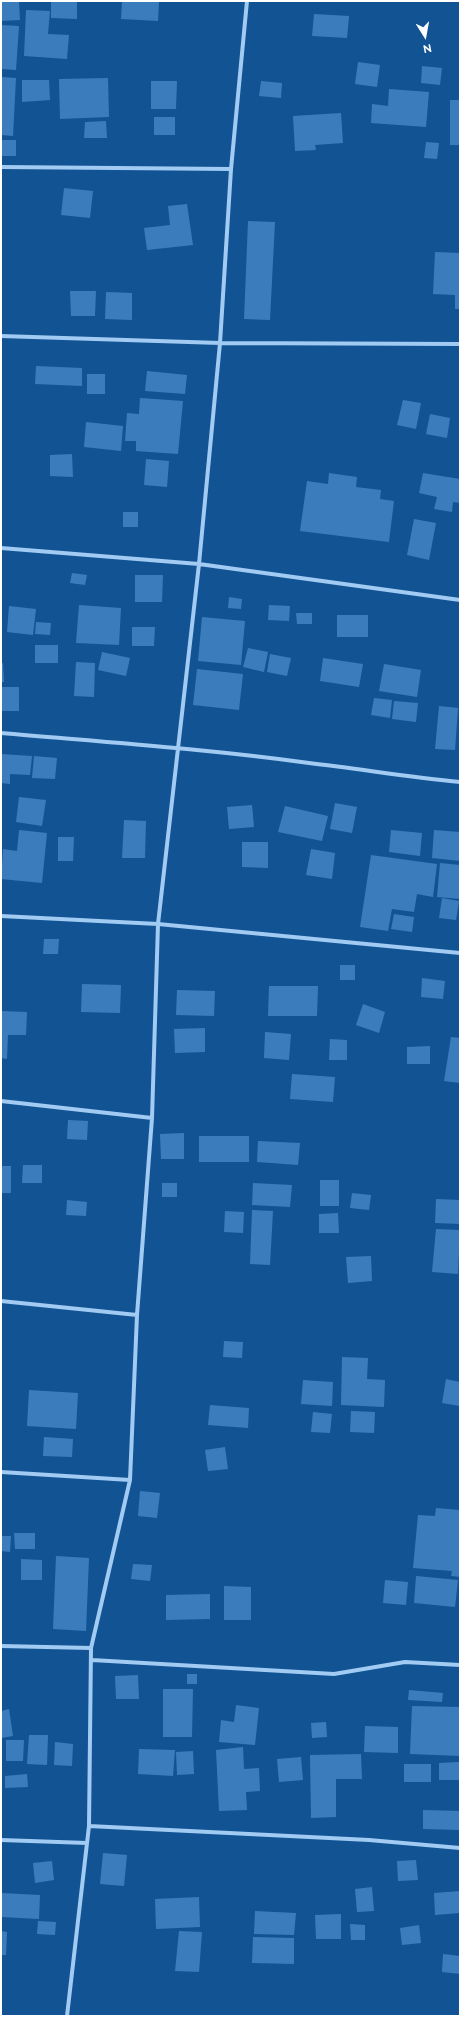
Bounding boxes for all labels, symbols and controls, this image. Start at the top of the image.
north arrow [405,16,445,56]
text: N [422,41,433,55]

